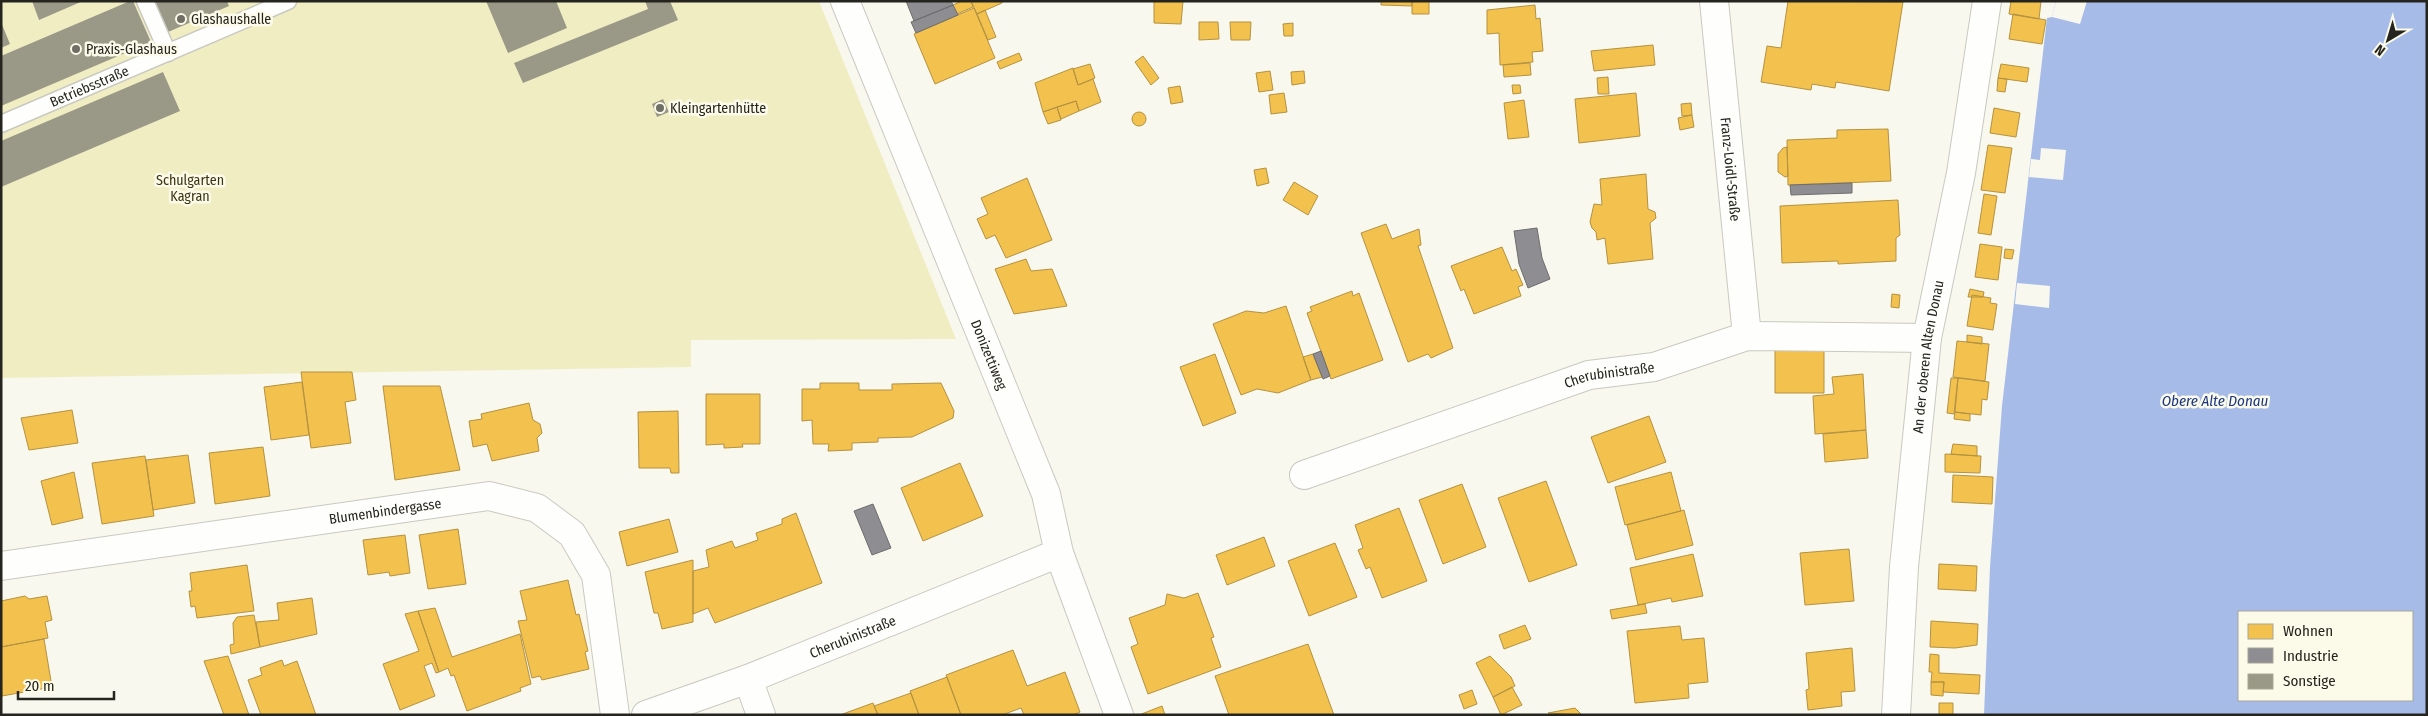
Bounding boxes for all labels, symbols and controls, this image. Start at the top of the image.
place label: Glashaushalle [191,11,271,28]
marker: Glashaushalle [175,13,187,25]
north arrow [2363,15,2413,65]
place label: Praxis-Glashaus [86,41,177,58]
text: N [2372,41,2389,59]
marker: Praxis-Glashaus [70,43,82,55]
street label: Betriebsstraße [47,62,131,111]
place label: Kleingartenhütte [670,100,766,117]
marker: Kleingartenhütte [654,102,666,114]
street label: Franz-Loidl-Straße [1717,116,1744,222]
park label: Schulgarten Kagran [156,172,224,205]
street label: An der oberen Alten Donau [1909,279,1947,434]
street label: Donizettiweg [967,317,1011,393]
street label: Cherubinistraße [1562,359,1655,392]
water label: Obere Alte Donau [2162,392,2269,410]
street label: Blumenbindergasse [328,494,442,527]
legend [2238,611,2413,701]
street label: Cherubinistraße [807,612,898,662]
text: Wohnen [2283,622,2333,640]
text: Industrie [2283,647,2338,665]
scale bar [18,668,114,700]
text: Sonstige [2283,672,2336,690]
text: 20 m [25,677,55,695]

